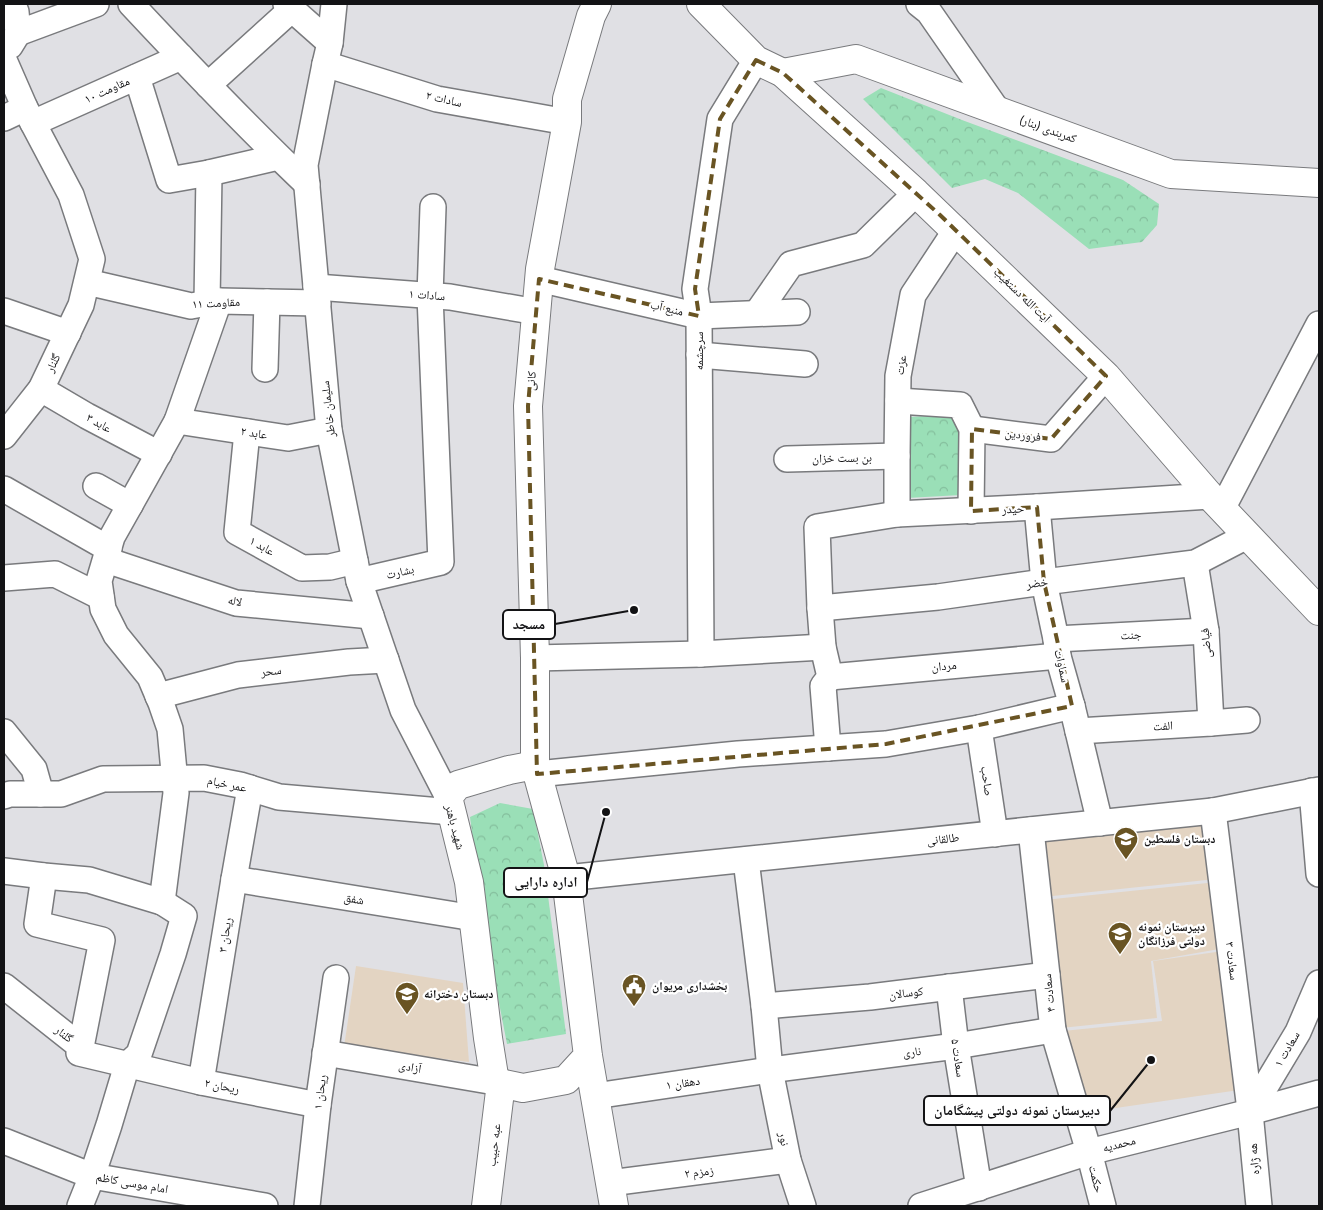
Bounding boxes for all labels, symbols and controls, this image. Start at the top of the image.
street label: مقاومت ۱۰ [82,73,132,107]
street label: سادات ۲ [424,87,464,111]
street label: کمربندی (بنار) [1017,111,1079,147]
street label: آیت الله دستغیب [990,264,1054,327]
street label: سادات ۱ [408,286,446,304]
street label: مقاومت ۱۱ [192,294,240,312]
street label: منبع آب [649,296,685,320]
street label: سرچشمه [691,332,707,370]
street label: گلنار [41,351,64,376]
street label: عزت [892,354,910,376]
street label: کانی [522,371,540,391]
street label: سلیمان خاطر [317,380,339,439]
street label: عابد ۳ [84,410,114,436]
street label: عابد ۲ [240,423,268,443]
street label: فروردین [1004,425,1042,445]
street label: بن بست خزان [812,449,872,467]
street label: حیدر [1000,500,1025,518]
street label: عابد ۱ [247,533,277,559]
street label: بشارت [384,561,416,583]
street label: خضر [1024,574,1049,593]
street label: لاله [226,592,244,610]
callout: مسجد [503,610,555,639]
text: مسجد [513,615,545,634]
street label: جنت [1120,626,1142,644]
street label: فیاضی [1197,627,1215,659]
street label: سماوات [1050,648,1074,684]
street label: مردان [931,657,957,675]
street label: سحر [259,662,282,680]
street label: الفت [1153,717,1173,735]
street label: صاحب [977,765,997,797]
street label: عمر خیام [206,772,248,796]
street label: شهید باهنر [441,802,469,852]
school or university icon: دبستان فلسطین [1113,826,1139,860]
street label: طالقانی [926,829,960,849]
place label: دبستان فلسطین [1144,831,1216,847]
callout: اداره دارایی [504,868,587,897]
text: اداره دارایی [515,873,577,892]
street label: شفق [343,890,365,909]
street label: ریحان ۳ [214,916,236,954]
place label: دبیرستان نمونه دولتی فرزانگان [1138,919,1205,949]
school or university icon: دبیرستان نمونه دولتی فرزانگان [1107,921,1133,955]
street label: سعادت ۳ [1222,941,1242,981]
public building icon: بخشداری مریوان [621,973,647,1007]
street label: سعادت ۴ [1039,973,1059,1013]
place label: بخشداری مریوان [652,978,727,994]
school or university icon: دبستان دخترانه [394,981,420,1015]
street label: کوسالان [888,983,924,1003]
place label: دبستان دخترانه [424,986,494,1002]
street label: گلنار [51,1021,76,1046]
street label: سعادت ۱ [1270,1028,1304,1070]
street label: سعادت ۵ [947,1038,969,1078]
street label: ناری [902,1043,922,1061]
street label: آزادی [397,1057,424,1077]
street label: ریحان ۱ [310,1073,330,1111]
street label: دهقان ۱ [665,1073,701,1093]
street label: ریحان ۲ [203,1075,241,1097]
callout: دبیرستان نمونه دولتی پیشگامان [924,1096,1110,1125]
text: دبیرستان نمونه دولتی پیشگامان [934,1101,1100,1120]
street label: عبه حبیب [483,1123,505,1167]
street label: نور [775,1130,793,1147]
street label: محمدیه [1101,1132,1137,1156]
street label: هه ژاره [1245,1143,1263,1175]
street label: زمزم ۲ [683,1162,715,1182]
street label: حکمت [1085,1164,1107,1195]
street label: امام موسی کاظم [95,1169,169,1197]

